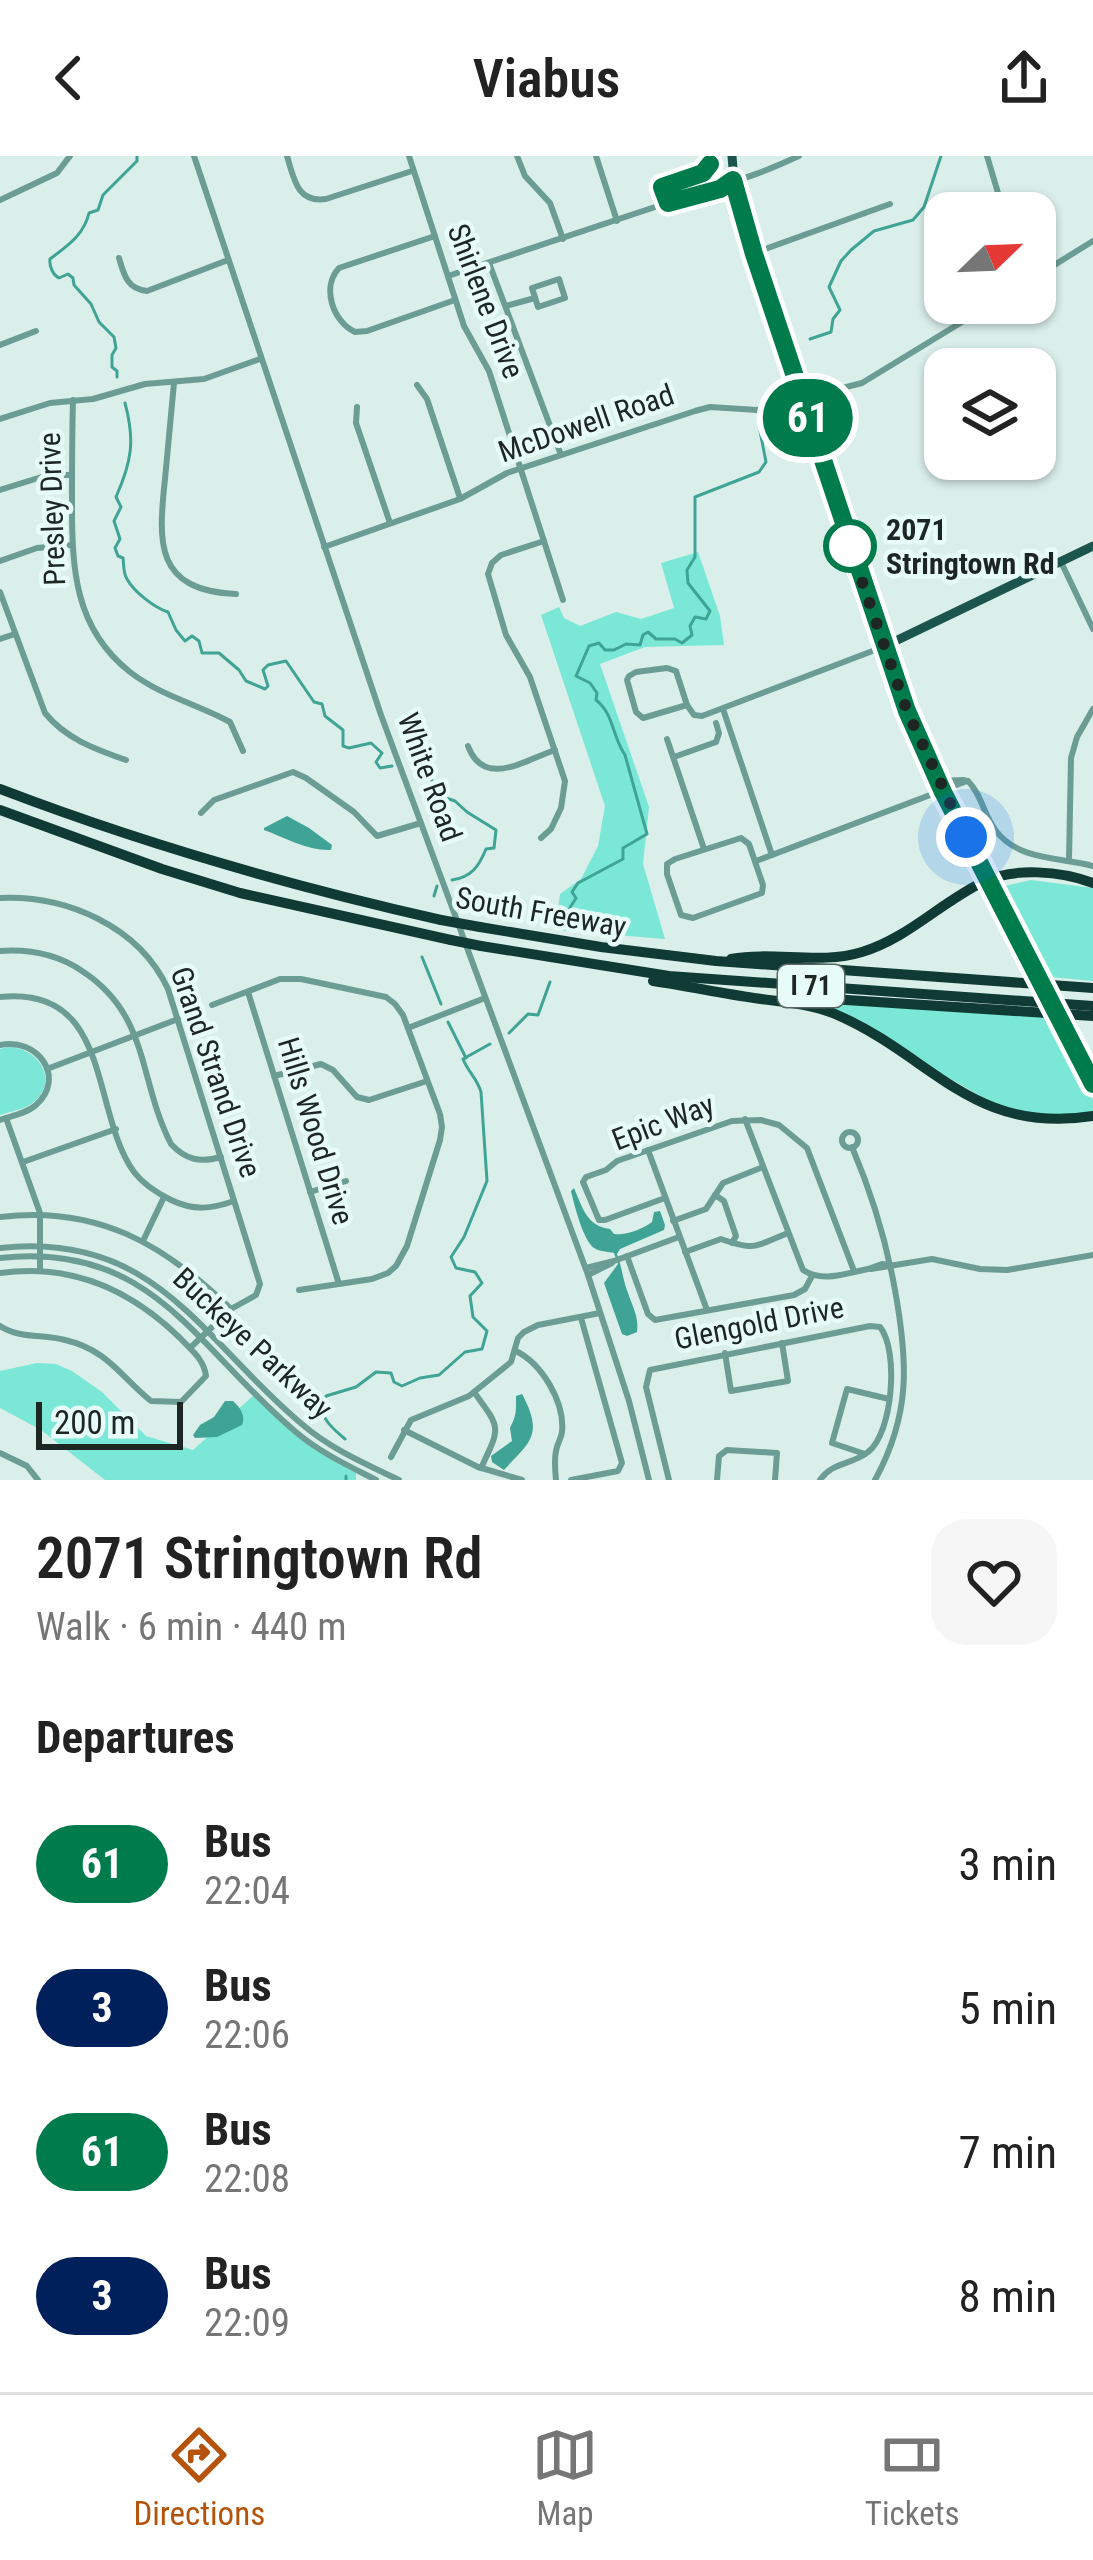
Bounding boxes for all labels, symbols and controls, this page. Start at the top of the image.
icon: back [36,45,102,111]
icon: share [991,45,1057,111]
text: Viabus [473,47,620,110]
north arrow [924,192,1056,324]
map controls [924,192,1056,480]
street label: Shirlene Drive [441,219,531,383]
button: layers [924,348,1056,480]
street label: McDowell Road [494,377,678,469]
line badge: 61 [754,379,862,457]
text: 61 [787,393,829,442]
street label: Presley Drive [32,432,72,586]
place label: 2071 Stringtown Rd [886,512,1055,581]
marker: 2071 Stringtown Rd [825,521,875,571]
street label: White Road [391,708,469,846]
your location [936,807,996,867]
street label: South Freeway [453,880,629,944]
street label: Grand Strand Drive [164,962,268,1182]
road number: I 71 [778,965,844,1007]
street label: Hills Wood Drive [271,1033,361,1229]
street label: Epic Way [607,1087,719,1157]
street label: Buckeye Parkway [166,1260,340,1426]
street label: Glengold Drive [671,1289,847,1357]
scale bar [36,1396,183,1449]
text: 200 m [54,1403,135,1442]
button: heart [931,1519,1057,1645]
text: 2071 Stringtown Rd [36,1525,483,1592]
text: Walk · 6 min · 440 m [36,1604,347,1650]
text: Departures [36,1711,235,1764]
text: Bus [204,1815,272,1868]
text: 3 min [958,1838,1057,1891]
text: 61 [81,1839,123,1888]
text: 22:04 [204,1868,290,1914]
text: Bus [204,1959,272,2012]
text: 5 min [958,1982,1057,2035]
text: 3 [91,1983,113,2032]
text: 22:06 [204,2012,290,2058]
text: Bus [204,2103,272,2156]
text: 7 min [958,2126,1057,2179]
text: 61 [81,2127,123,2176]
text: 22:08 [204,2156,290,2202]
text: Bus [204,2247,272,2300]
text: 8 min [958,2270,1057,2323]
text: 3 [91,2271,113,2320]
text: 22:09 [204,2300,290,2346]
tab: Directions [133,2422,265,2533]
tab: Map [532,2422,598,2533]
tab: Tickets [865,2422,960,2533]

